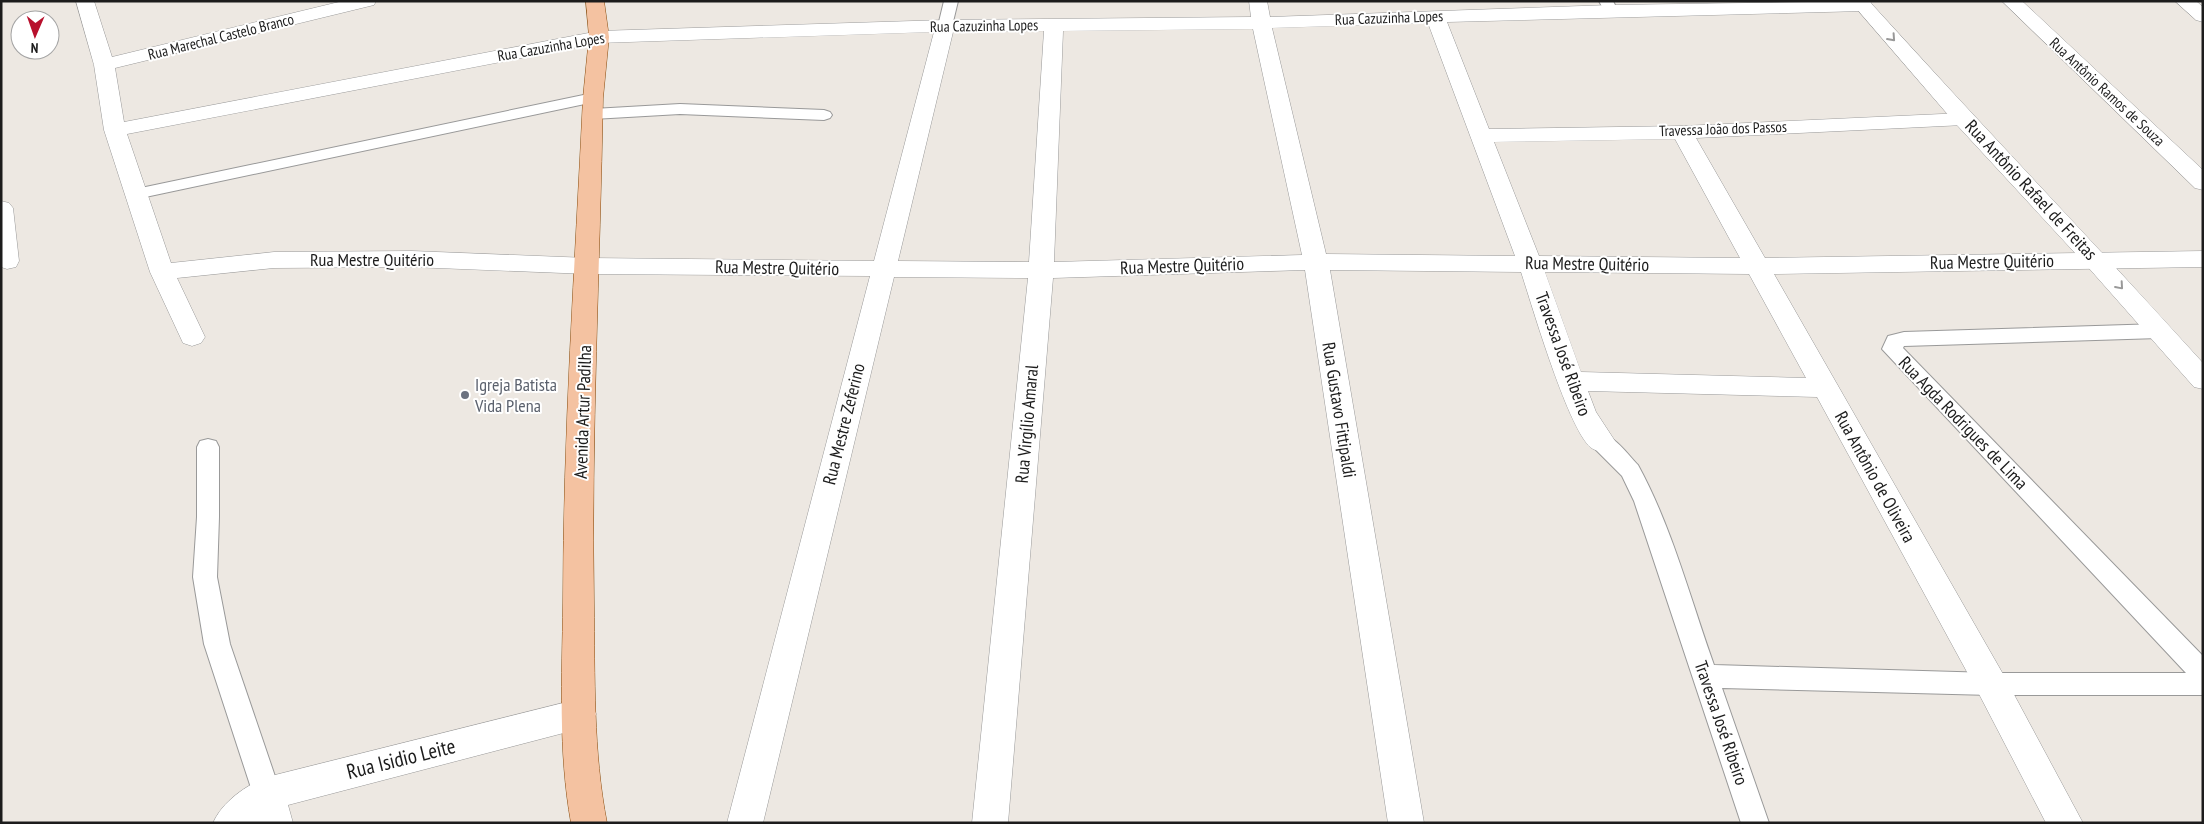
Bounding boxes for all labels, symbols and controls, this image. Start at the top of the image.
street label: Rua Cazuzinha Lopes [1335,6,1443,29]
street label: Rua Marechal Castelo Branco [146,9,296,64]
north arrow [10,10,60,60]
street label: Rua Cazuzinha Lopes [930,15,1038,36]
street label: Rua Cazuzinha Lopes [496,28,606,65]
one-way arrow [1886,32,1895,41]
street label: Rua Antônio Ramos de Souza [2046,33,2169,150]
text: N [30,39,39,57]
street label: Rua Antônio Rafael de Freitas [1960,115,2102,265]
street label: Travessa João dos Passos [1659,117,1787,140]
street label: Rua Mestre Quitério [310,248,434,271]
street label: Rua Mestre Quitério [1930,249,2054,274]
street label: Rua Mestre Quitério [1525,251,1649,276]
street label: Rua Mestre Quitério [1120,252,1245,279]
street label: Rua Mestre Quitério [715,255,839,280]
one-way arrow [2114,281,2123,290]
street label: Travessa José Ribeiro [1530,289,1597,419]
street label: Rua Gustavo Fittipaldi [1317,340,1362,479]
street label: Avenida Artur Padilha [569,345,596,479]
street label: Rua Agda Rodrigues de Lima [1894,351,2033,494]
street label: Rua Mestre Zeferino [817,361,870,487]
street label: Rua Virgílio Amaral [1010,363,1043,484]
place label: Igreja Batista Vida Plena [474,373,557,417]
marker: Igreja Batista Vida Plena [459,389,471,401]
street label: Rua Antônio de Oliveira [1830,407,1921,547]
street label: Travessa José Ribeiro [1689,658,1754,788]
street label: Rua Isidio Leite [344,732,458,785]

